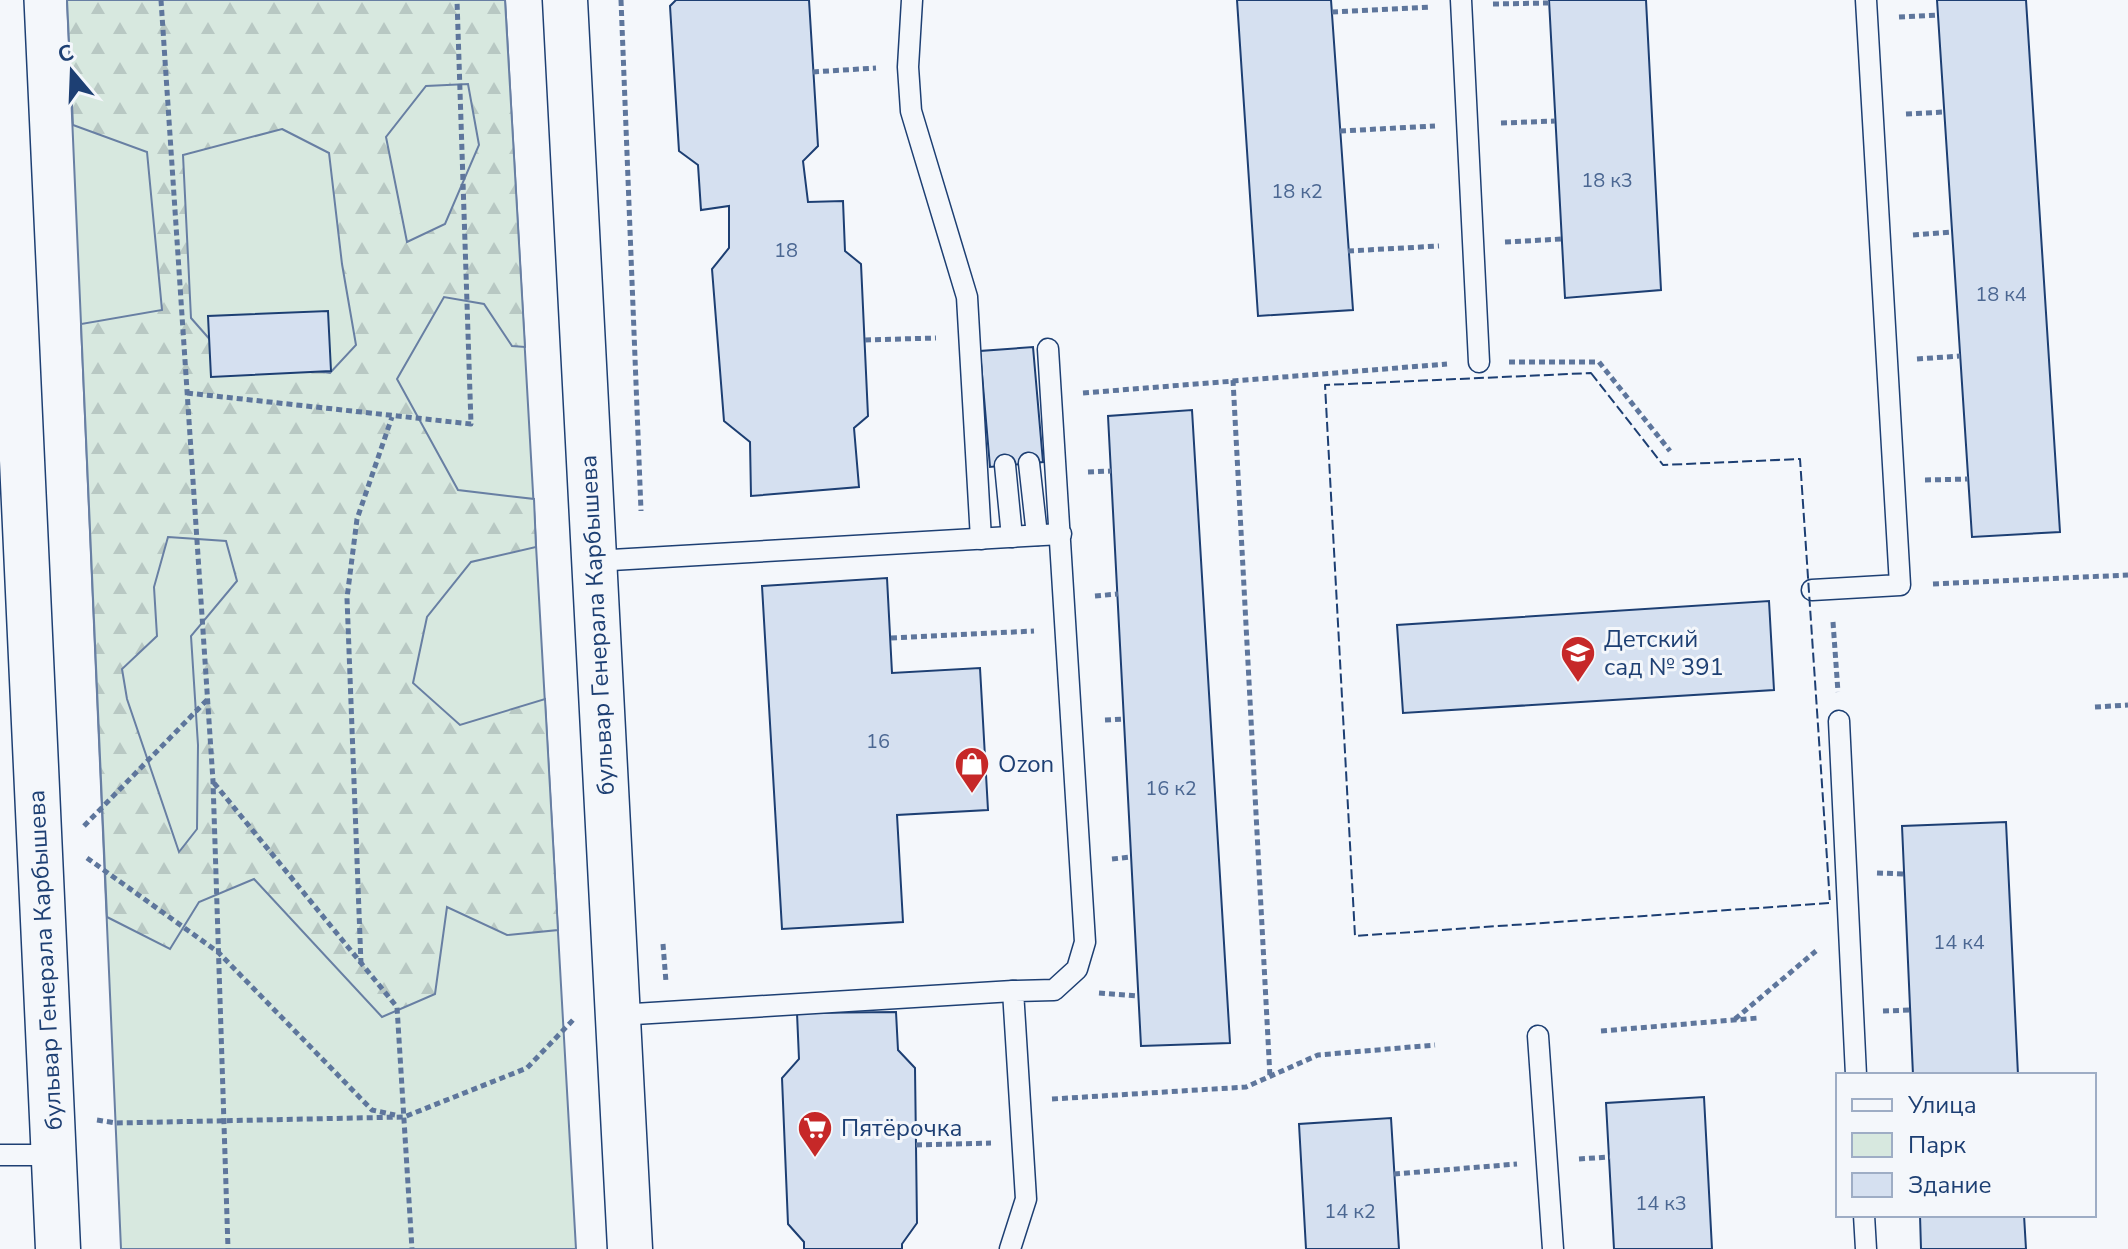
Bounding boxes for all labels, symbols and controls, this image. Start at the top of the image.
north arrow [32,32,112,112]
text: С [54,37,78,71]
house number: 18 к3 [1581,167,1633,194]
house number: 18 к2 [1271,178,1323,205]
house number: 18 [774,237,798,264]
house number: 18 к4 [1975,281,2027,308]
street label: бульвар Генерала Карбышева [572,454,622,796]
place label: Детский сад № 391 [1604,623,1724,683]
school or university icon: Детский сад № 391 [1559,634,1597,684]
house number: 16 [866,728,890,755]
shop icon: Ozon [953,745,991,795]
place label: Ozon [998,748,1054,780]
house number: 16 к2 [1145,775,1197,802]
street label: бульвар Генерала Карбышева [20,789,70,1131]
house number: 14 к4 [1933,929,1985,956]
legend [1836,1073,2096,1217]
text: Улица [1907,1089,1977,1121]
supermarket icon: Пятёрочка [796,1109,834,1159]
place label: Пятёрочка [841,1112,962,1144]
text: Парк [1908,1129,1966,1161]
text: Здание [1908,1169,1992,1201]
house number: 14 к3 [1635,1190,1687,1217]
house number: 14 к2 [1324,1198,1376,1225]

